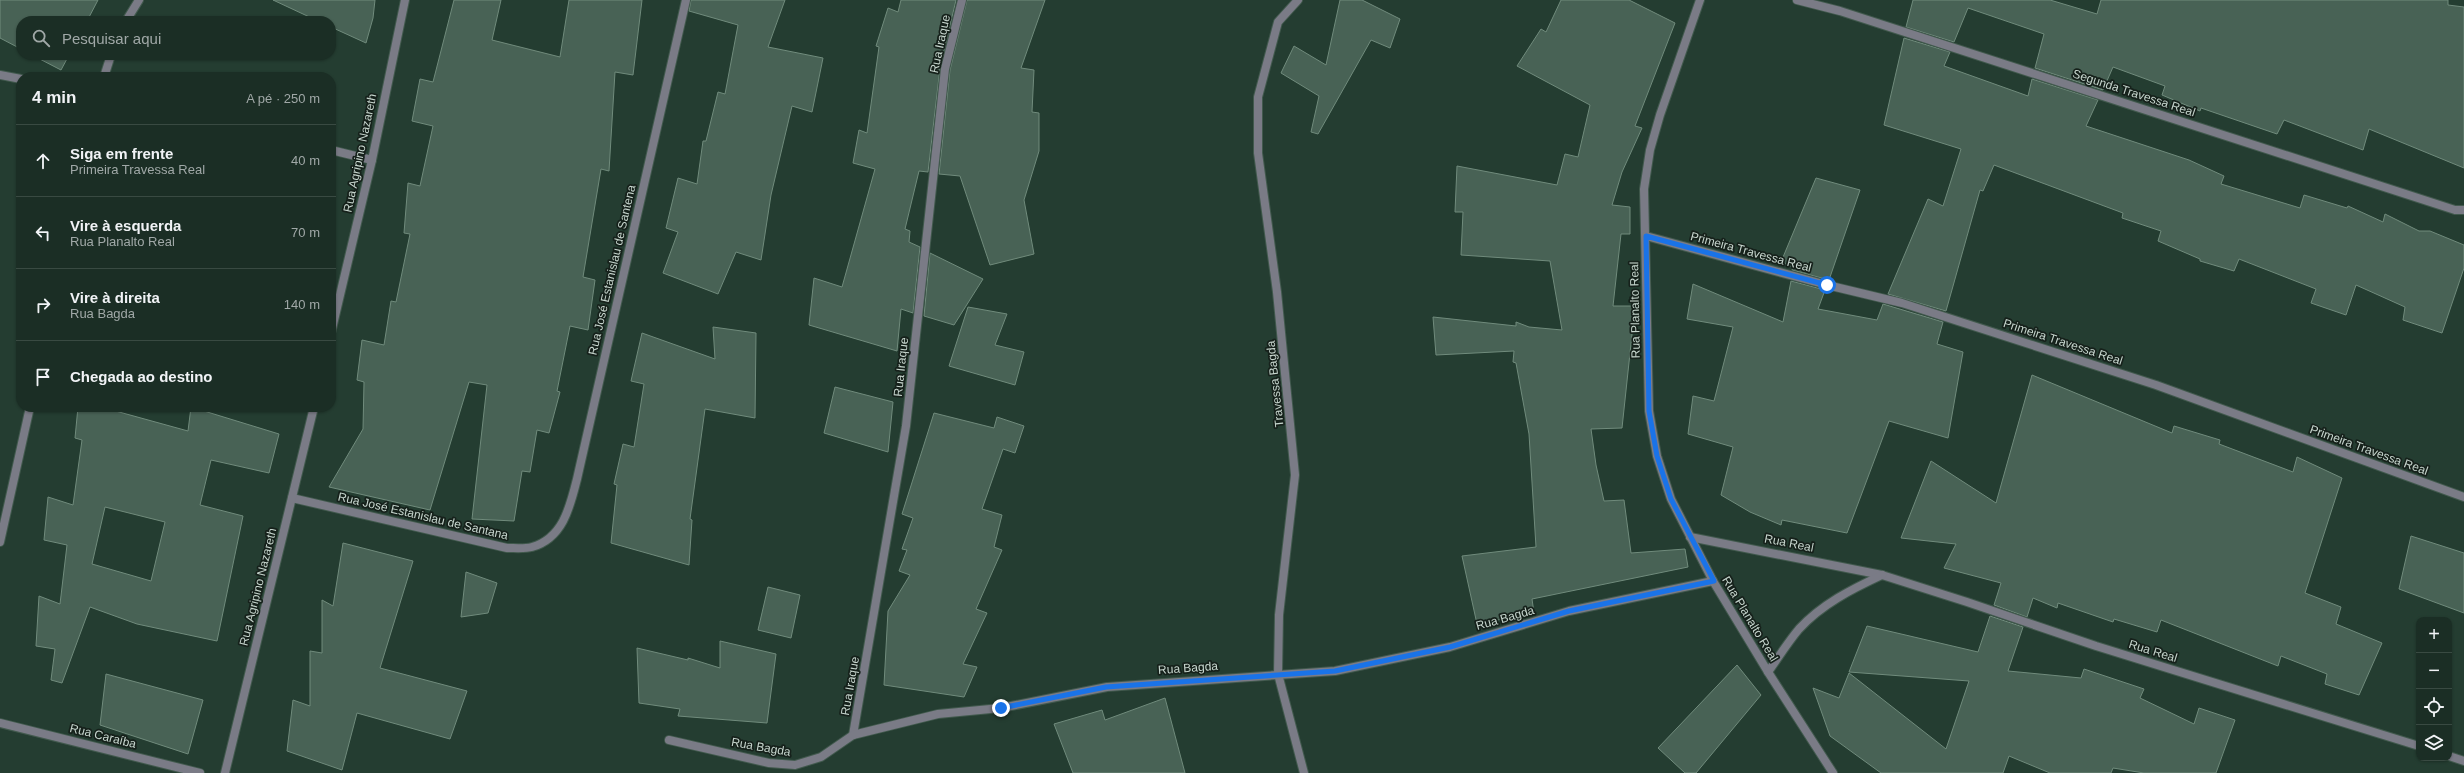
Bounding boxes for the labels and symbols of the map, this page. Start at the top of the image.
street label: Rua Iraque [927,13,953,74]
street label: Segunda Travessa Real [2071,67,2197,119]
street label: Rua Agripino Nazareth [341,92,379,214]
street label: Rua José Estanislau de Santena [586,183,638,356]
street label: Primeira Travessa Real [1689,229,1813,275]
street label: Rua Planalto Real [1627,262,1643,358]
route start [1818,276,1836,294]
street label: Primeira Travessa Real [2002,316,2124,368]
street label: Rua Iraque [891,336,911,397]
street label: Travessa Bagda [1263,340,1287,428]
street label: Primeira Travessa Real [2308,422,2430,478]
street label: Rua José Estanislau de Santana [337,490,510,542]
street label: Rua Agripino Nazareth [237,527,279,647]
street label: Rua Real [1763,531,1815,555]
street label: Rua Planalto Real [1719,574,1781,664]
street label: Rua Bagda [1474,603,1536,633]
street label: Rua Real [2127,637,2179,665]
street label: Rua Iraque [838,655,862,716]
street label: Rua Bagda [1158,659,1219,677]
route end [992,699,1010,717]
street label: Rua Caraíba [68,721,138,751]
street label: Rua Bagda [730,735,792,759]

